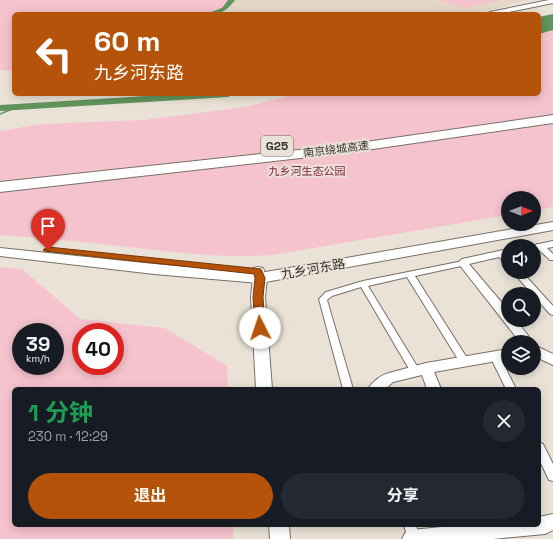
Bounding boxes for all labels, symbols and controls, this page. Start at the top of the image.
text: 60 m [94,23,160,59]
icon: left [28,28,80,80]
text: 九乡河东路 [94,61,184,84]
road number: G25 [261,136,293,156]
street label: 南京绕城高速 [302,138,370,160]
park label: 九乡河生态公园 [269,164,346,178]
north arrow [501,191,541,231]
map controls [501,191,541,375]
pin [31,209,65,250]
icon: arrive [37,215,59,237]
button: sound [501,239,541,279]
street label: 九乡河东路 [280,255,346,283]
button: search [501,287,541,327]
position arrow [239,307,281,349]
speed limit sign: 40 [72,323,124,375]
text: 39 [26,331,50,357]
button: layers [501,335,541,375]
text: km/h [26,352,50,365]
text: 1 分钟 [28,397,93,428]
button: close [483,400,525,442]
text: 230 m · 12:29 [28,428,108,445]
button: 退出 [28,473,273,519]
button: 分享 [281,473,525,519]

